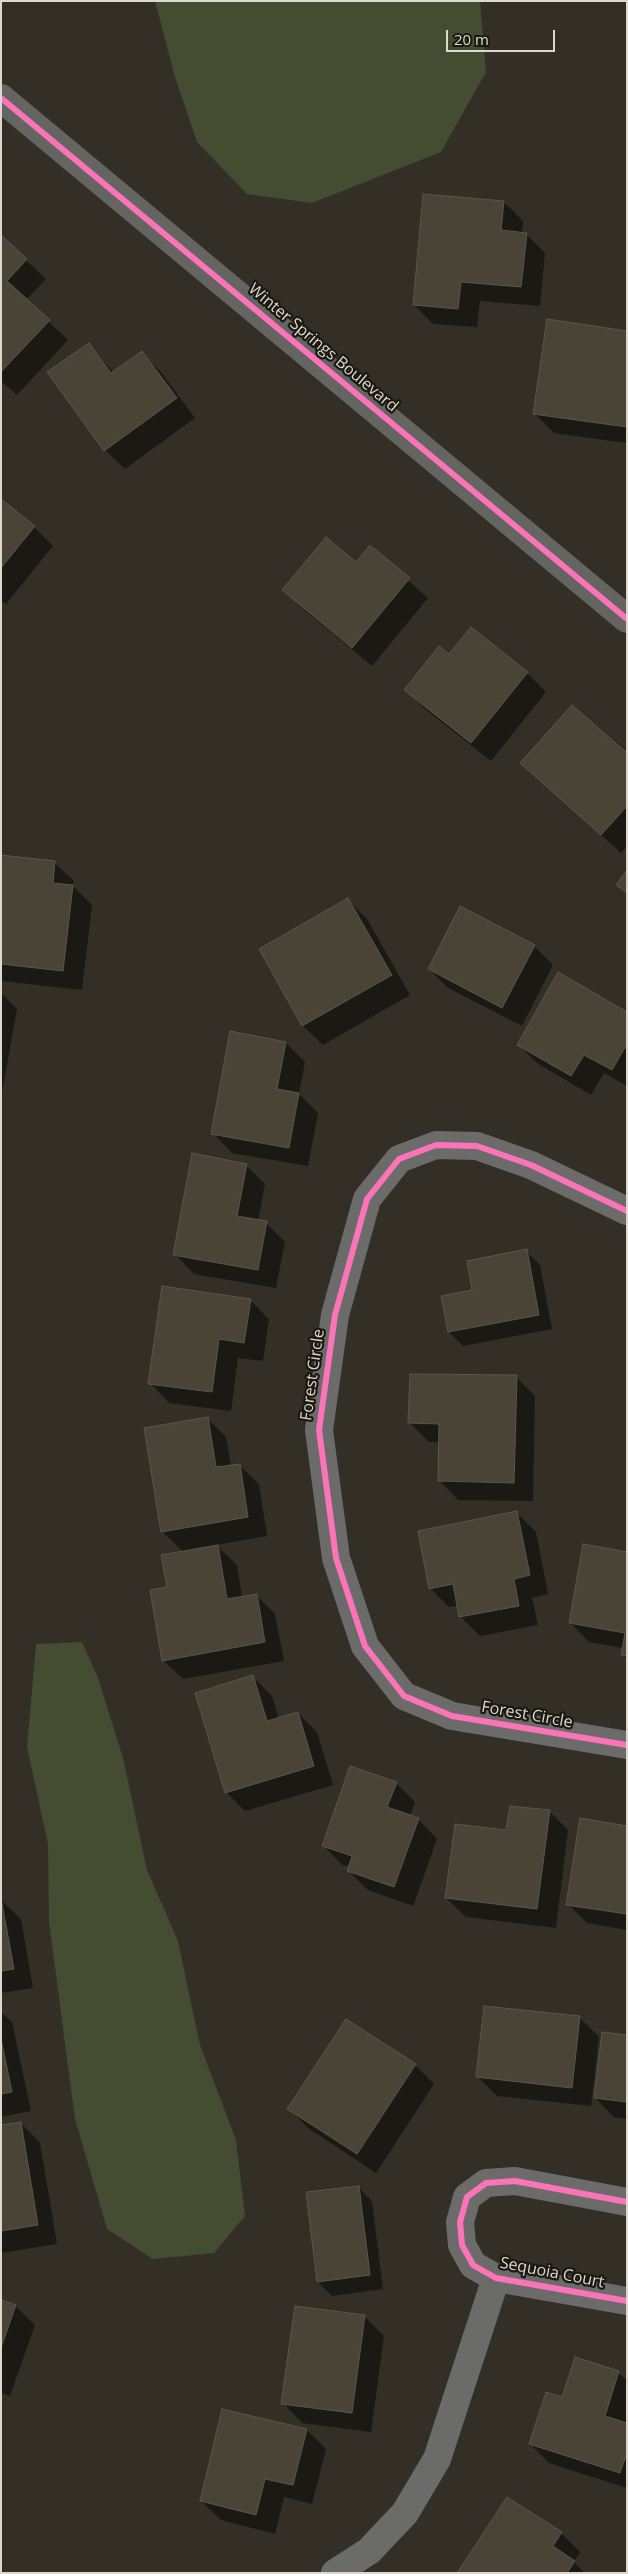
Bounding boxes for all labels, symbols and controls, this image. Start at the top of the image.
scale bar [448,20,557,52]
text: 20 m [454,29,489,49]
street label: Winter Springs Boulevard [244,280,402,416]
street label: Forest Circle [297,1328,329,1422]
street label: Forest Circle [480,1698,574,1732]
street label: Sequoia Court [498,2253,606,2293]

